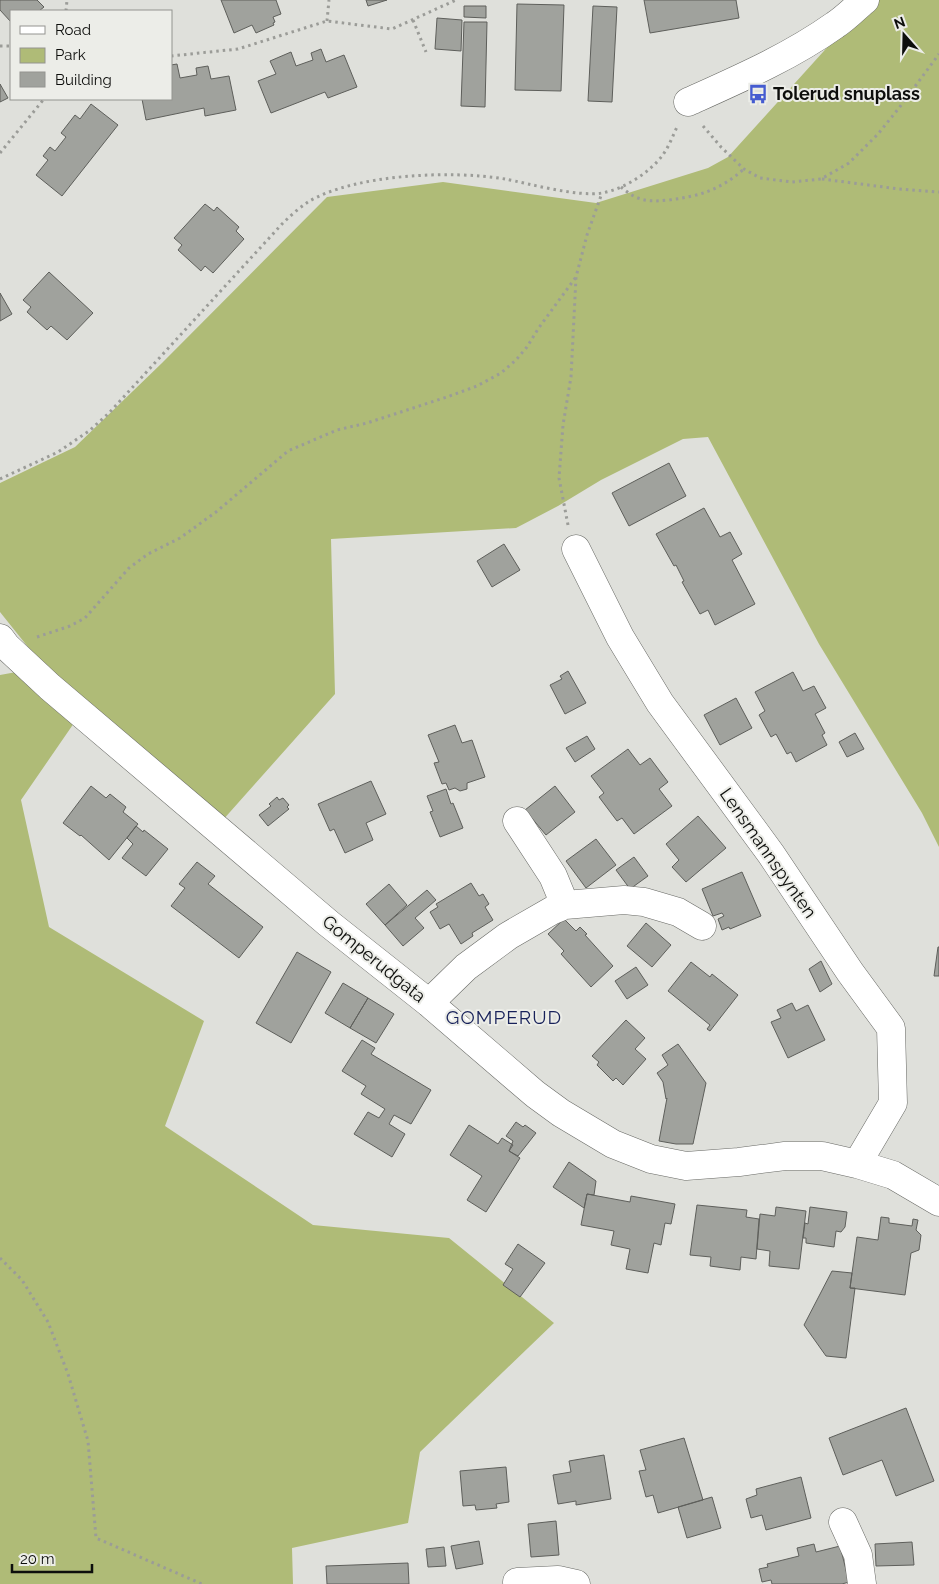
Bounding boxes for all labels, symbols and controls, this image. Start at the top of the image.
legend [10,10,172,100]
north arrow [879,10,929,60]
text: N [892,13,907,32]
text: Road [55,21,91,39]
text: Park [55,46,86,64]
text: Building [55,71,112,89]
bus stop icon: Tolerud snuplass [747,83,769,105]
place label: Tolerud snuplass [773,83,920,104]
street label: Lensmannspynten [716,784,821,922]
street label: Gomperudgata [318,911,430,1007]
district label: GOMPERUD [446,1006,562,1028]
scale bar [12,1542,92,1574]
text: 20 m [20,1550,55,1568]

